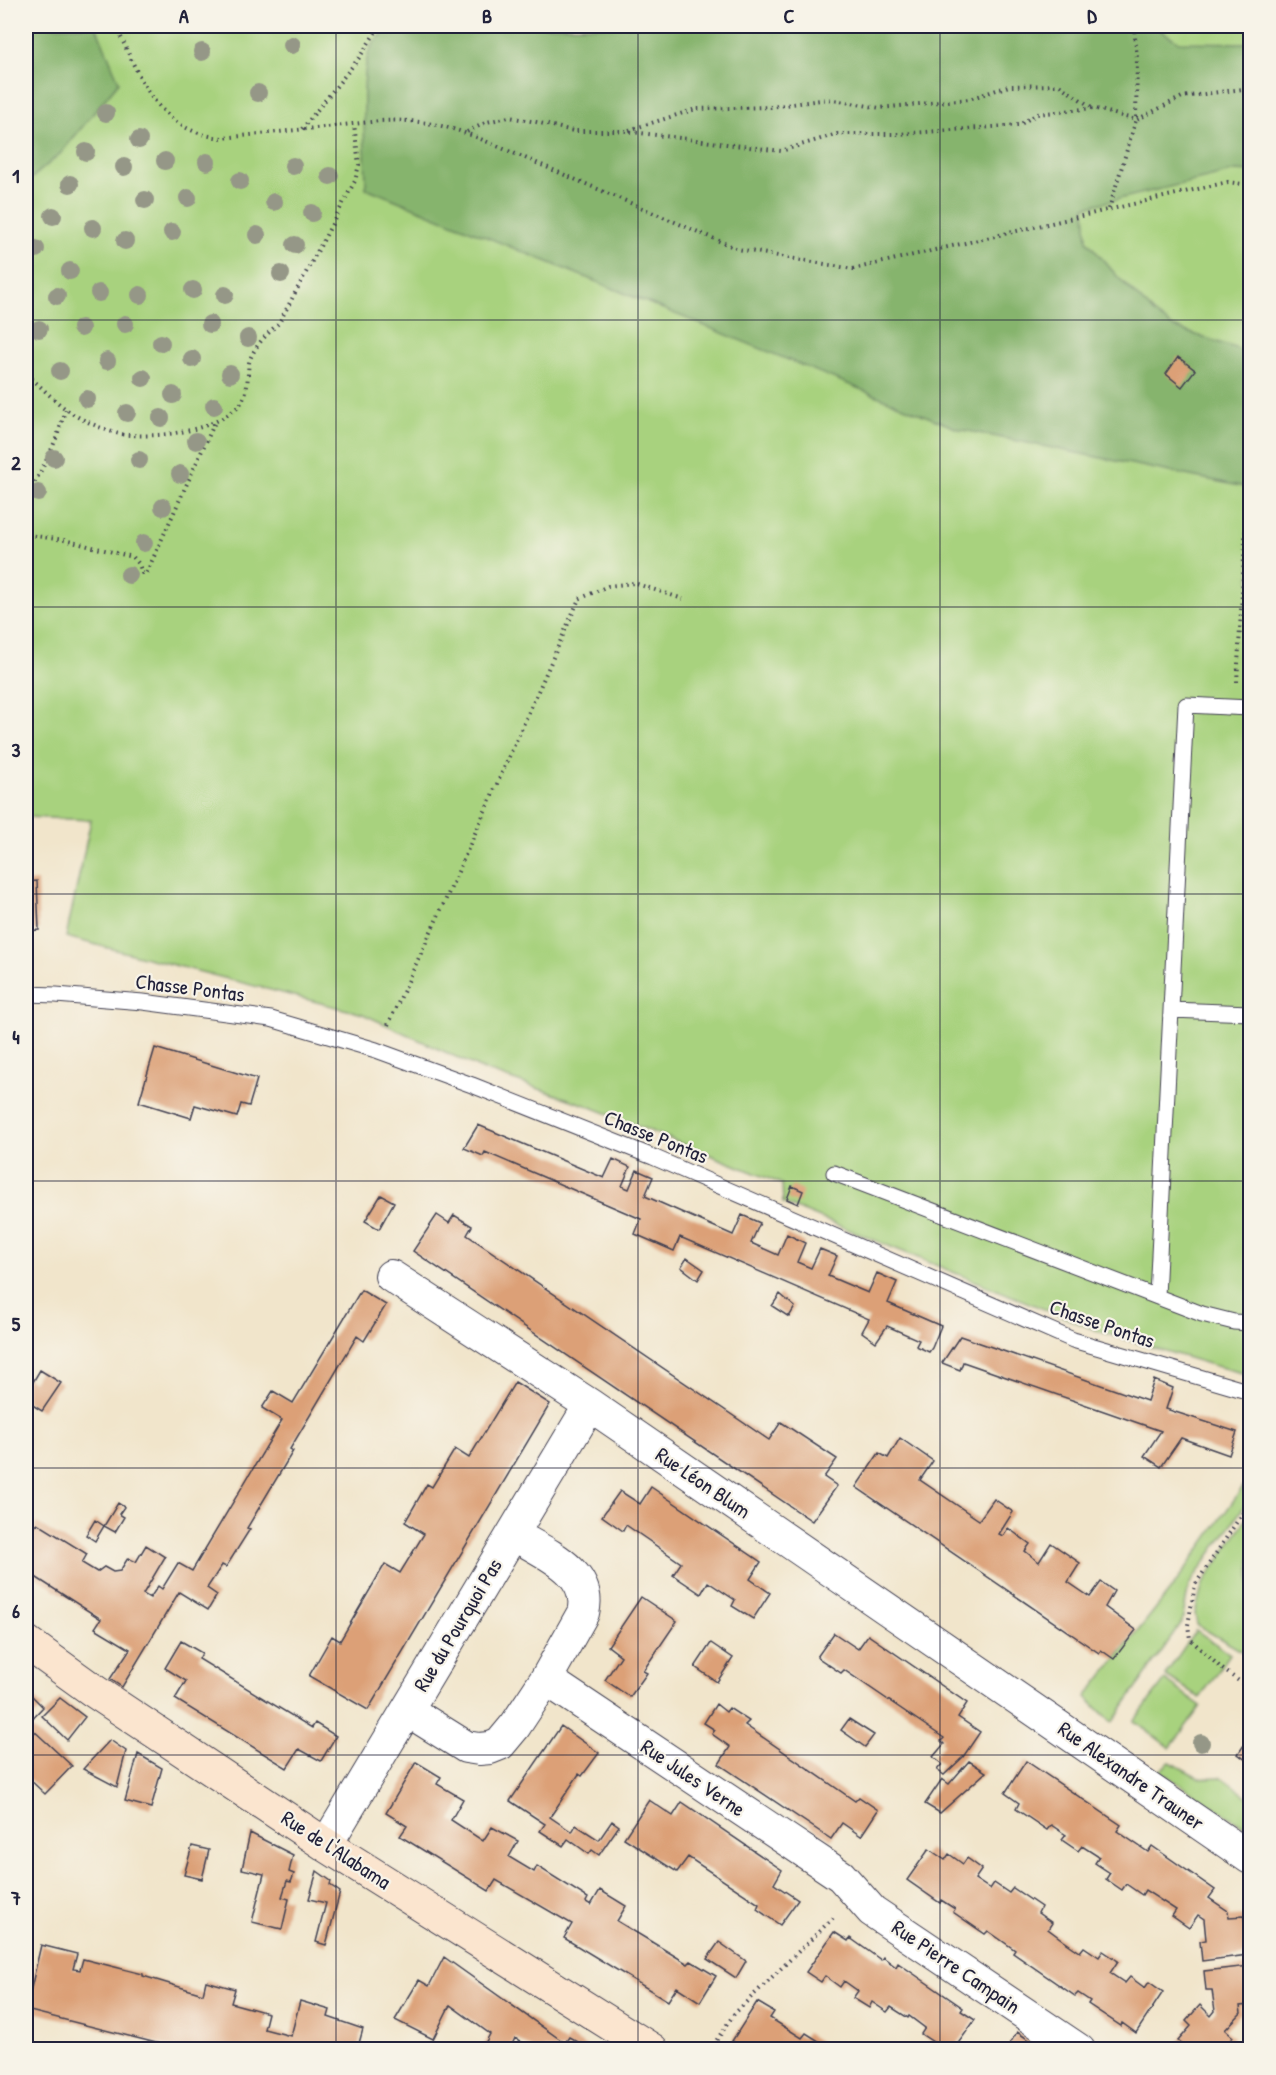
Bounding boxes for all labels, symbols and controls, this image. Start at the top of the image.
text: A [179,2,189,29]
text: B [482,2,492,29]
text: C [784,2,795,29]
text: D [1087,2,1097,29]
text: 1 [12,162,20,189]
text: 2 [11,449,21,476]
text: 3 [12,736,21,763]
street label: Chasse Pontas [134,966,246,1009]
text: 4 [12,1023,20,1050]
street label: Chasse Pontas [600,1103,712,1170]
street label: Chasse Pontas [1046,1292,1159,1355]
text: 5 [12,1310,21,1337]
street label: Rue Léon Blum [650,1440,757,1525]
street label: Rue du Pourquoi Pas [406,1553,509,1697]
text: 6 [12,1597,20,1624]
street label: Rue Alexandre Trauner [1052,1714,1210,1837]
street label: Rue Jules Verne [635,1732,751,1823]
street label: Rue de l'Alabama [276,1803,397,1896]
text: 7 [10,1884,21,1911]
street label: Rue Pierre Campain [886,1913,1026,2020]

